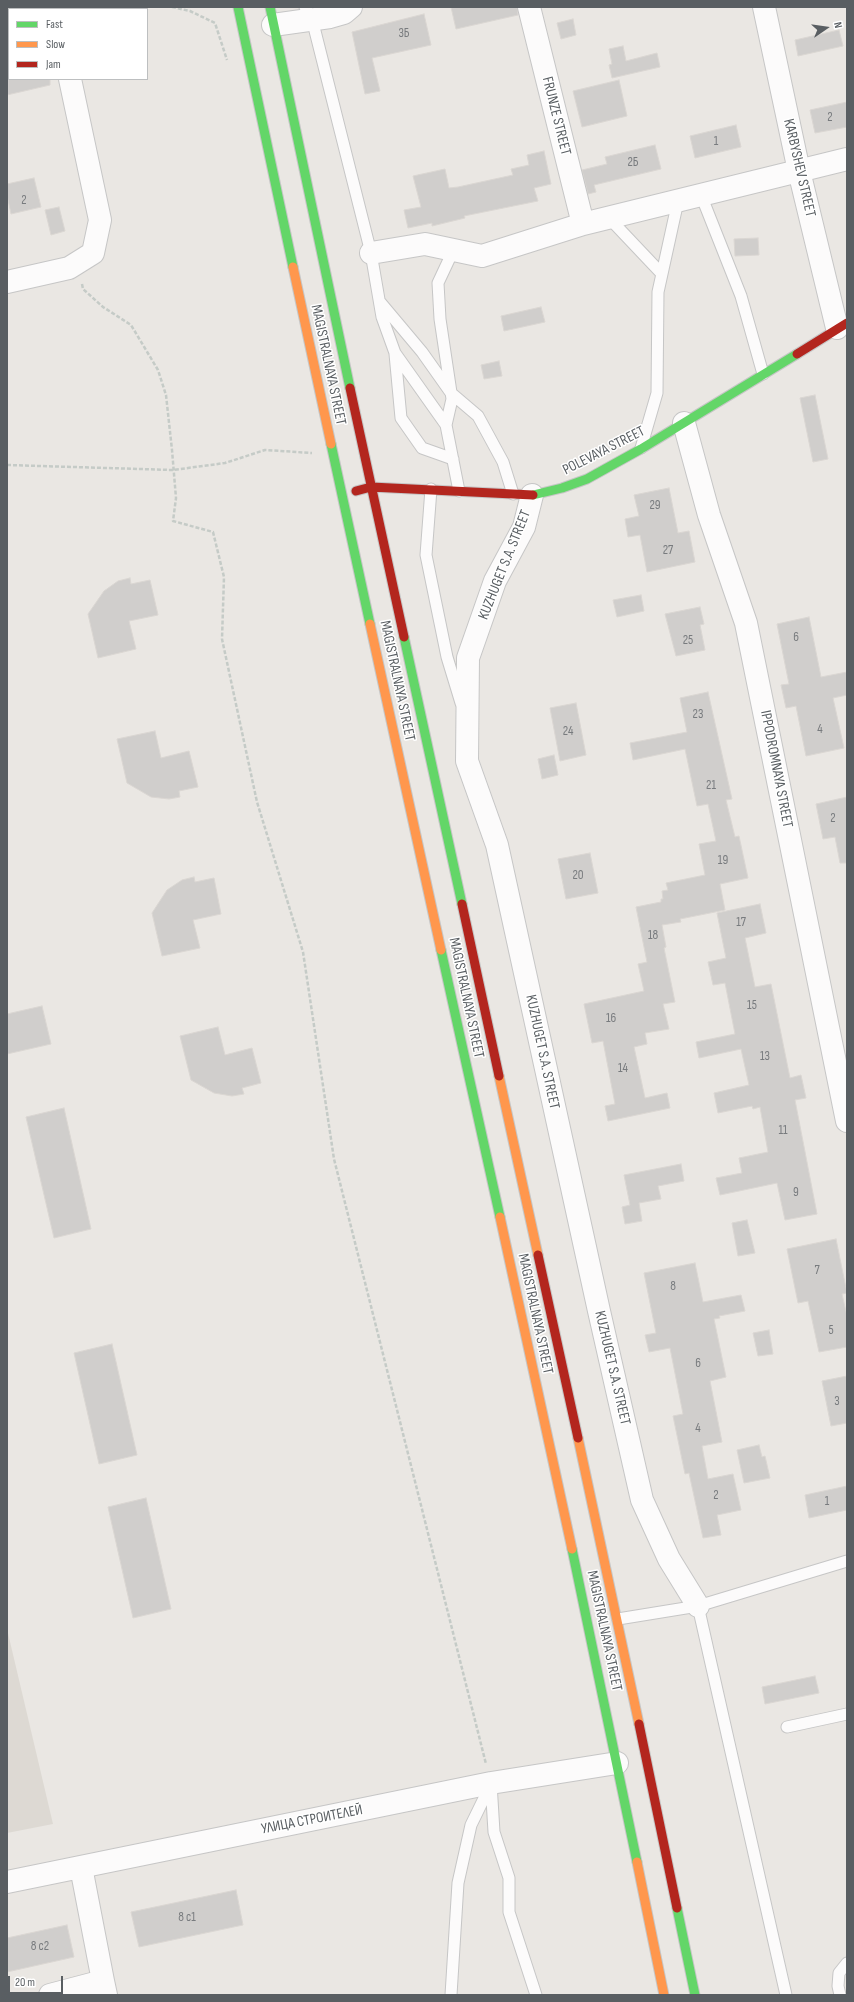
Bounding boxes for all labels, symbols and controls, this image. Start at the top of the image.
legend [8,8,148,80]
north arrow [806,8,846,48]
text: Fast [46,17,63,32]
text: N [831,21,845,30]
house number: 3Б [398,26,410,42]
text: Slow [46,37,65,52]
text: Jam [46,57,61,72]
street label: FRUNZE STREET [538,75,574,157]
house number: 2 [827,110,833,126]
street label: KARBYSHEV STREET [779,117,819,219]
house number: 1 [714,134,718,150]
house number: 2Б [627,155,639,171]
house number: 2 [21,193,27,209]
street label: MAGISTRALNAYA STREET [306,303,350,427]
street label: POLEVAYA STREET [560,423,648,479]
house number: 29 [649,498,661,514]
street label: KUZHUGET S.A. STREET [475,508,535,622]
house number: 27 [663,543,673,559]
street label: MAGISTRALNAYA STREET [375,619,419,743]
house number: 6 [793,630,799,646]
house number: 25 [683,633,693,649]
house number: 23 [693,707,703,723]
street label: IPPODROMNAYA STREET [756,709,796,829]
house number: 4 [817,722,823,738]
house number: 24 [563,724,573,740]
house number: 21 [706,778,716,794]
house number: 2 [830,811,836,827]
house number: 19 [718,853,728,869]
house number: 20 [572,868,584,884]
house number: 17 [736,915,746,931]
house number: 18 [648,928,658,944]
street label: MAGISTRALNAYA STREET [444,936,488,1060]
street label: KUZHUGET S.A. STREET [521,993,563,1111]
house number: 15 [747,998,757,1014]
house number: 16 [606,1011,616,1027]
house number: 13 [760,1049,770,1065]
house number: 14 [618,1061,628,1077]
house number: 11 [778,1123,788,1139]
house number: 9 [793,1185,799,1201]
street label: MAGISTRALNAYA STREET [513,1252,557,1376]
house number: 7 [814,1263,820,1279]
house number: 8 [670,1279,676,1295]
street label: KUZHUGET S.A. STREET [590,1309,634,1427]
house number: 5 [828,1323,834,1339]
house number: 6 [695,1356,701,1372]
house number: 3 [834,1394,840,1410]
house number: 4 [695,1421,701,1437]
house number: 2 [713,1488,719,1504]
house number: 1 [825,1494,829,1510]
street label: MAGISTRALNAYA STREET [582,1569,626,1693]
street label: УЛИЦА СТРОИТЕЛЕЙ [260,1801,364,1839]
house number: 8 с1 [178,1910,196,1926]
house number: 8 с2 [31,1939,49,1955]
scale bar [10,1968,65,1994]
text: 20 m [15,1975,35,1990]

